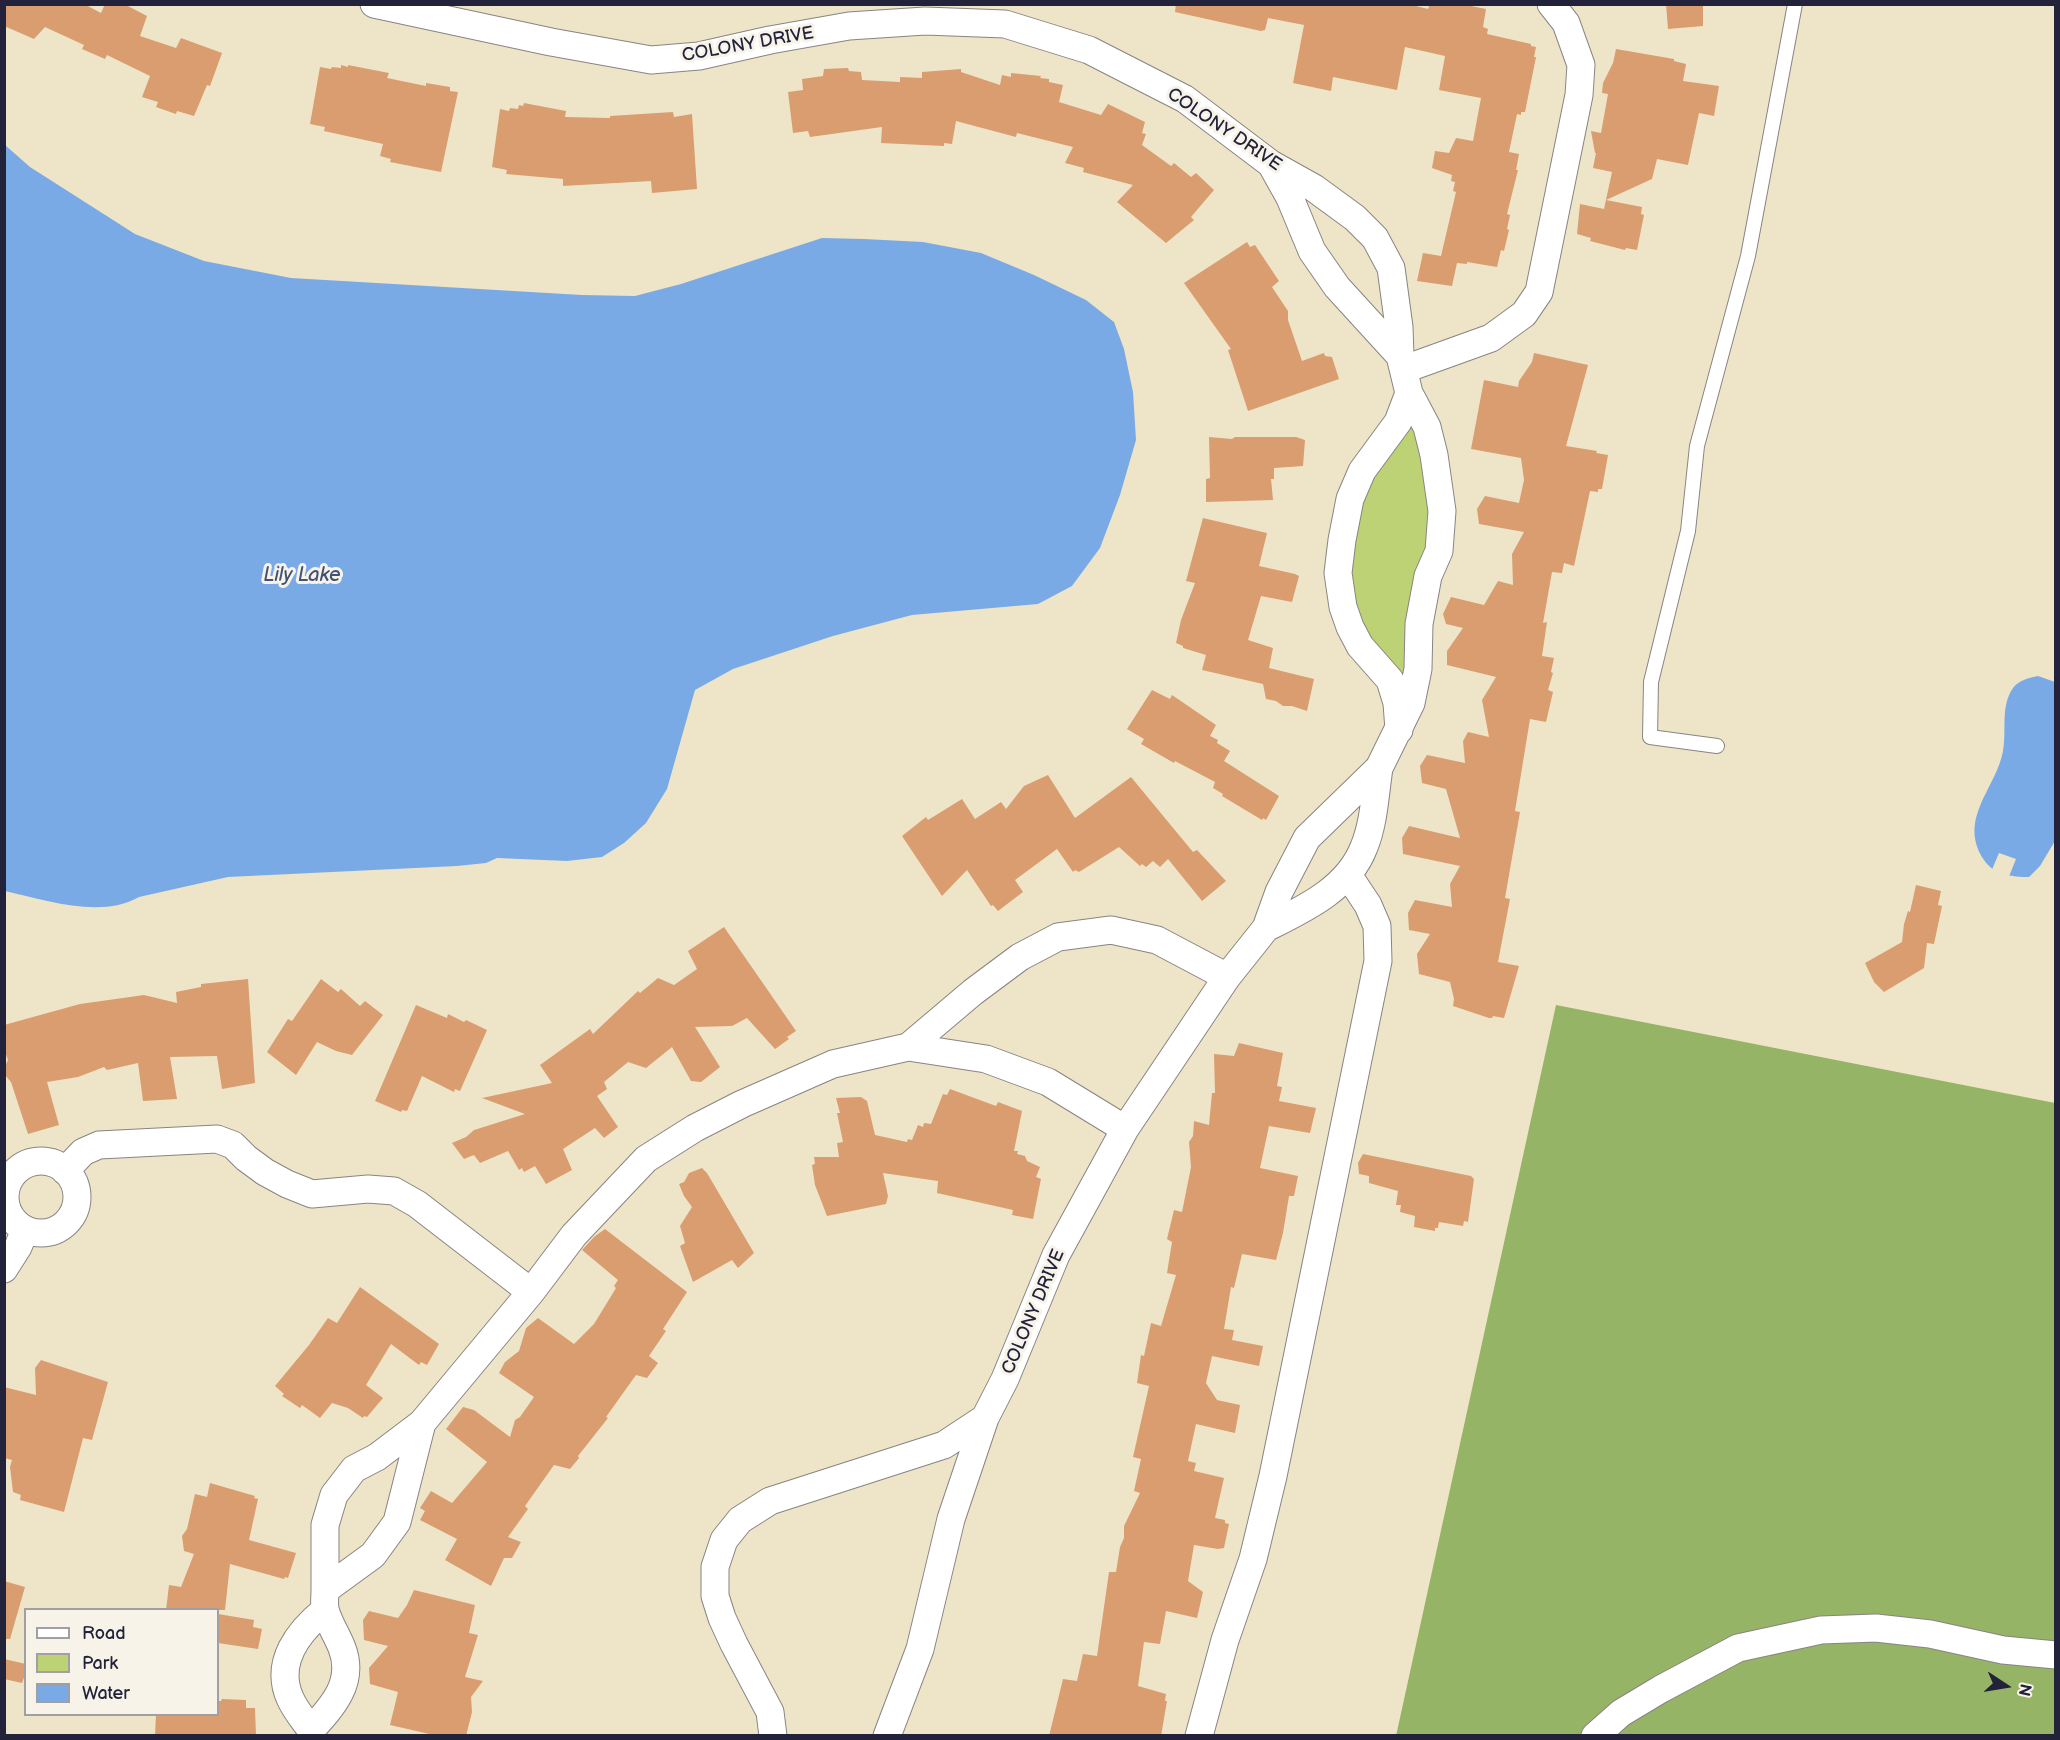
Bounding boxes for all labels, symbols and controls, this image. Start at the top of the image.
street label: COLONY DRIVE [680,23,816,67]
street label: COLONY DRIVE [1163,84,1285,176]
water label: Lily Lake [263,564,341,588]
street label: COLONY DRIVE [998,1246,1070,1378]
legend [24,1608,219,1716]
text: Road [82,1623,126,1644]
text: Park [82,1653,118,1674]
north arrow [1976,1656,2036,1716]
text: N [2014,1682,2035,1698]
text: Water [82,1683,130,1704]

